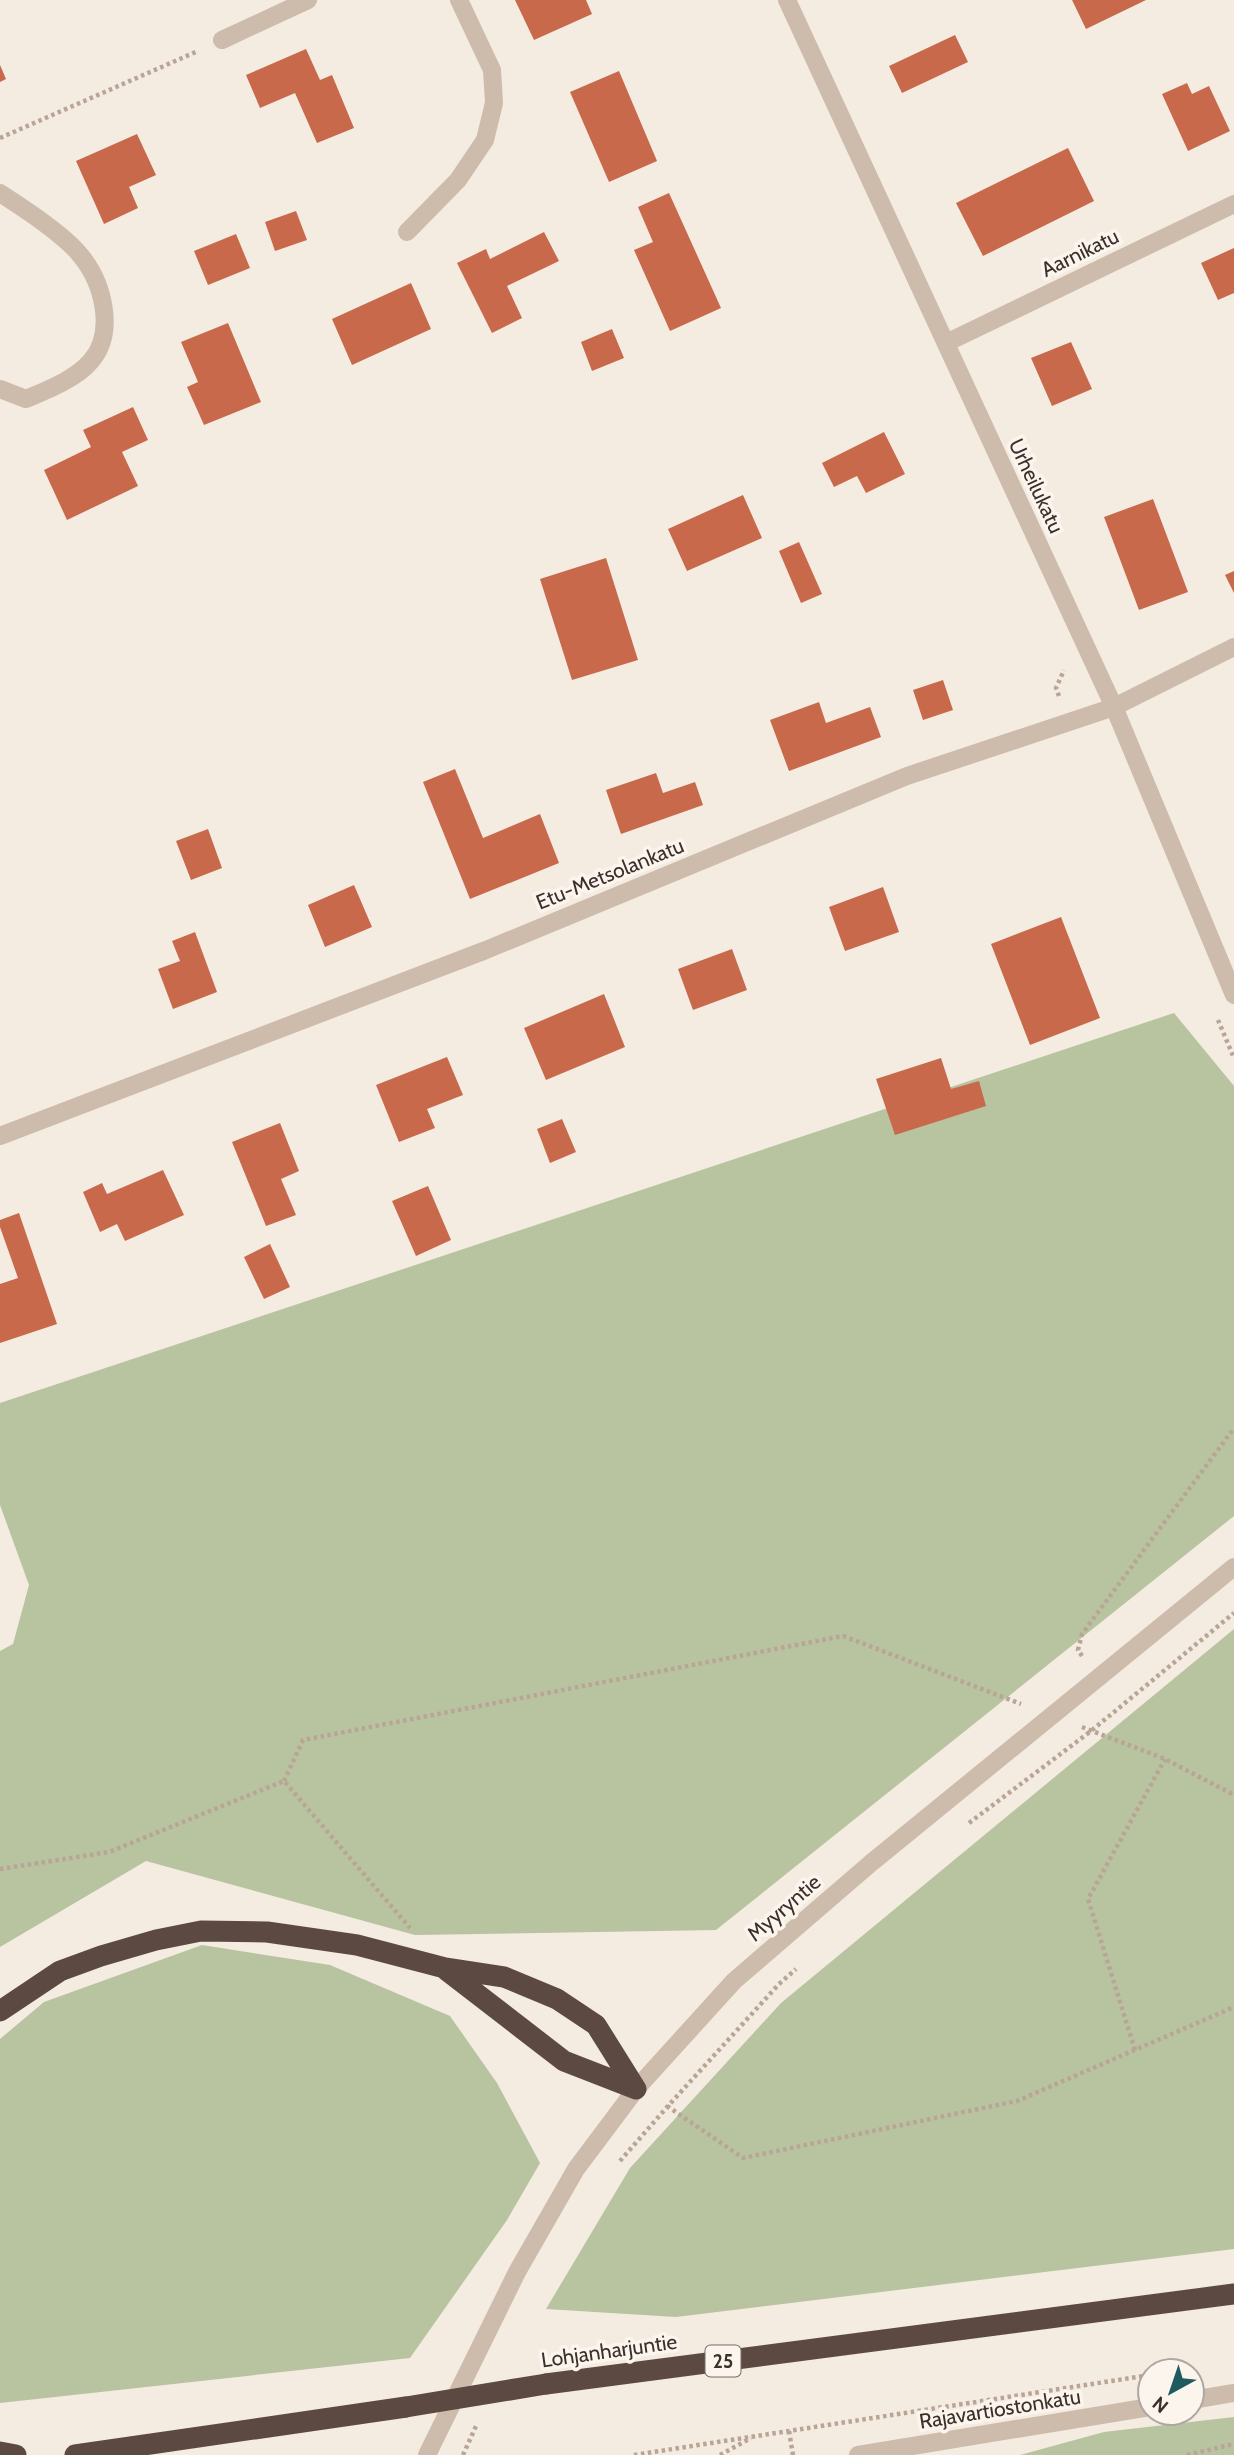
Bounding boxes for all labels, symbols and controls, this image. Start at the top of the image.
street label: Aarnikatu [1037,223,1123,282]
street label: Urheilukatu [1004,435,1069,537]
street label: Etu-Metsolankatu [532,832,687,915]
street label: Myyryntie [742,1869,826,1946]
street label: Lohjanharjuntie [539,2329,679,2373]
road number: 25 [706,2346,740,2376]
north arrow [1136,2357,1206,2427]
street label: Rajavartiostonkatu [917,2383,1083,2435]
text: N [1148,2392,1173,2418]

